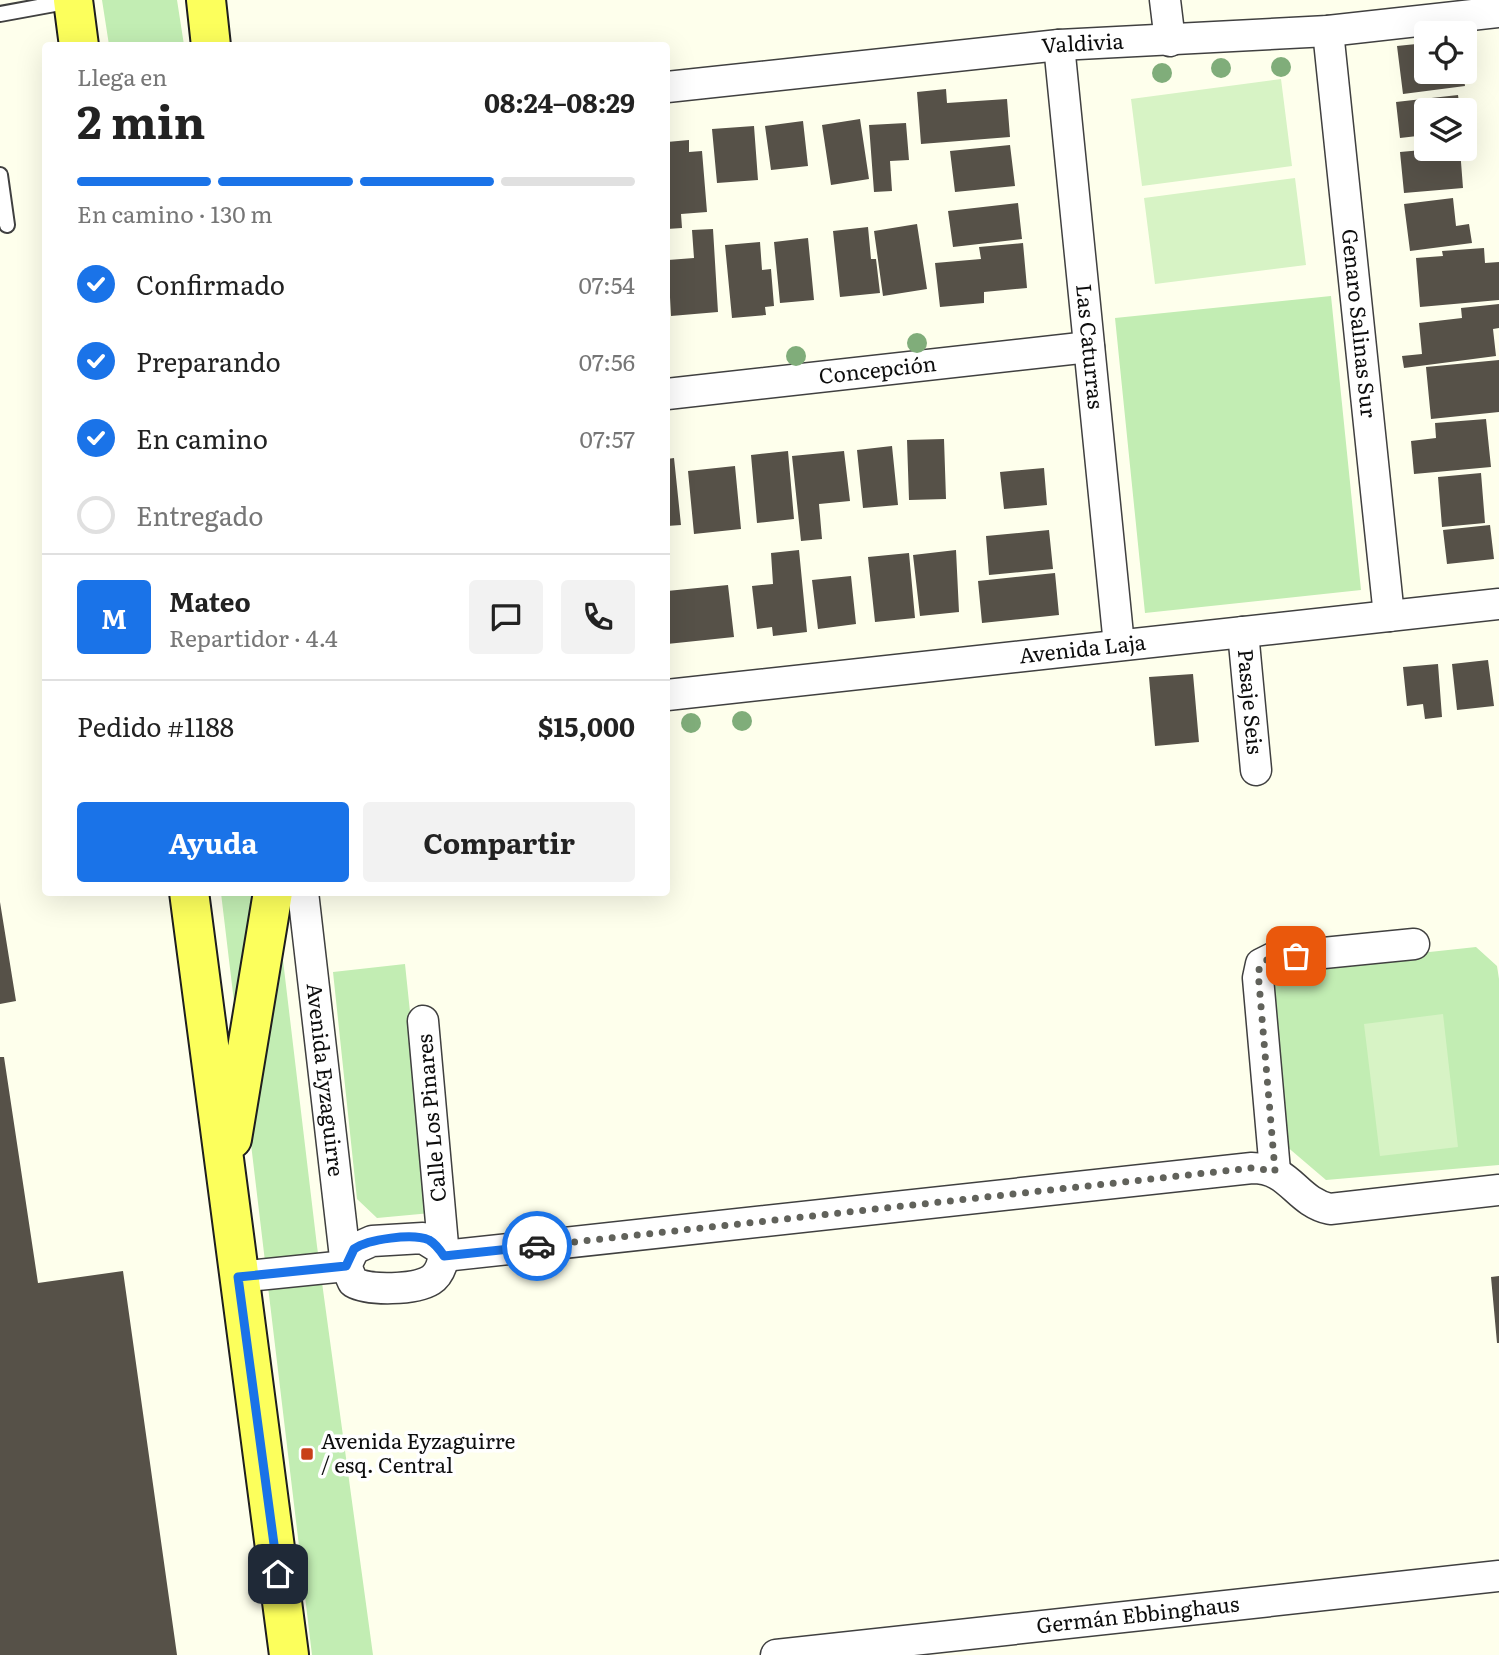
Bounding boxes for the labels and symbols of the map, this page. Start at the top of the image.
street label: Valdivia [1040,24,1125,60]
street label: Genaro Salinas Sur [1336,227,1386,419]
street label: Las Caturras [1070,282,1113,410]
street label: Concepción [817,346,938,390]
street label: Avenida Laja [1017,625,1148,669]
street label: Pasaje Seis [1232,647,1272,756]
pin [1266,926,1326,986]
street label: Avenida Eyzaguirre [301,981,354,1178]
street label: Calle Los Pinares [407,1033,452,1203]
courier [502,1211,572,1281]
place label: Avenida Eyzaguirre / esq. Central [321,1424,516,1479]
marker: Avenida Eyzaguirre / esq. Central [299,1446,315,1462]
pin [248,1544,308,1604]
street label: Germán Ebbinghaus [1034,1586,1241,1639]

